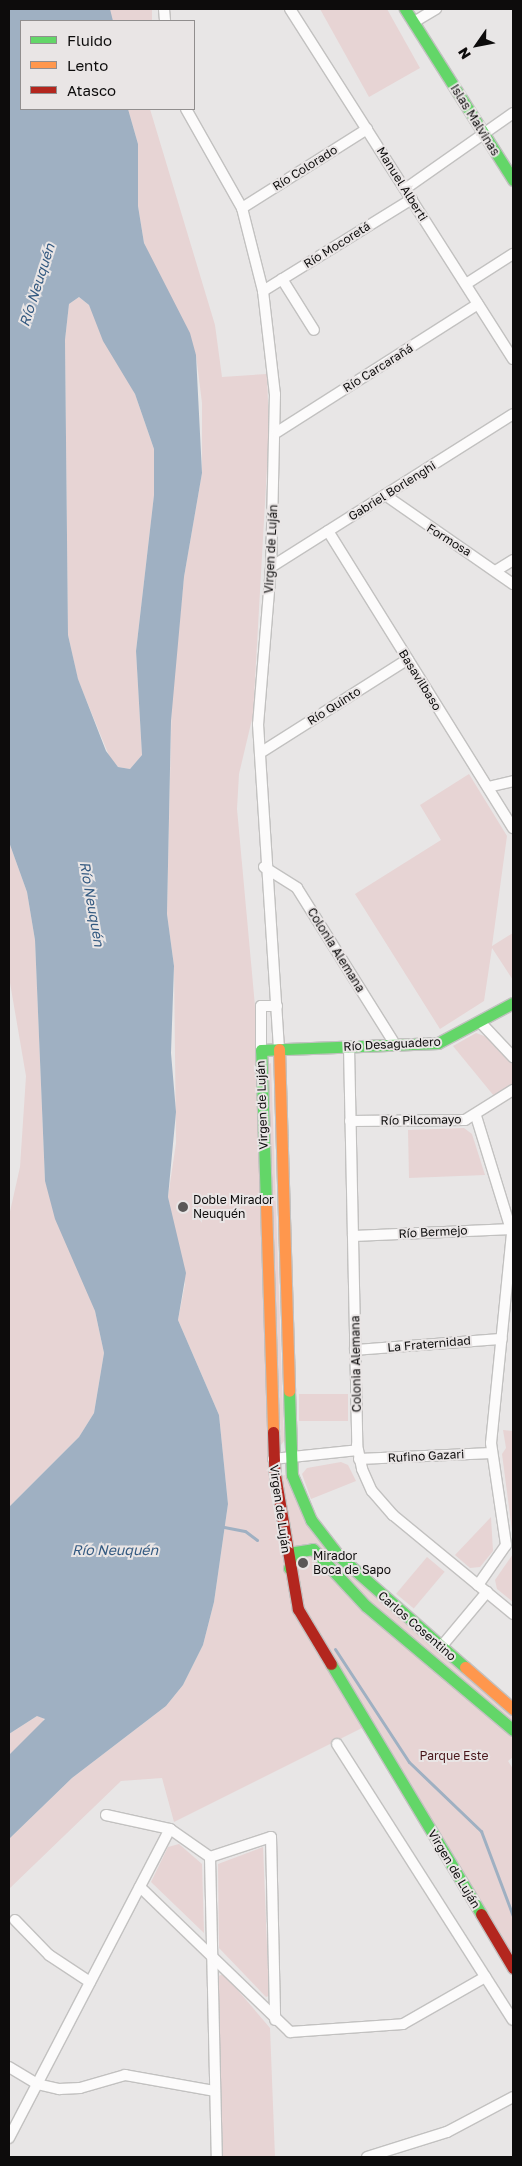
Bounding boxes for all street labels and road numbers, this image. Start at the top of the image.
street label: Islas Malvinas [447,82,503,158]
street label: Río Colorado [270,142,340,194]
street label: Manuel Alberti [374,144,430,224]
street label: Río Mocoretá [301,219,373,271]
street label: Río Carcarañá [340,341,416,395]
street label: Gabriel Borlenghi [346,458,438,524]
street label: Virgen de Luján [261,504,281,594]
street label: Formosa [424,521,474,559]
street label: Basavilbaso [396,647,444,713]
street label: Río Quinto [305,684,363,728]
street label: Colonia Alemana [304,905,368,995]
street label: Río Desaguadero [343,1034,441,1054]
street label: Virgen de Luján [253,1060,271,1150]
street label: Río Pilcomayo [380,1112,462,1128]
street label: Río Bermejo [398,1223,468,1241]
street label: Colonia Alemana [348,1316,364,1412]
street label: La Fraternidad [387,1333,471,1355]
street label: Rufino Gazari [387,1447,465,1465]
street label: Virgen de Luján [267,1464,293,1554]
street label: Carlos Cosentino [375,1588,459,1664]
street label: Virgen de Luján [425,1827,483,1911]

